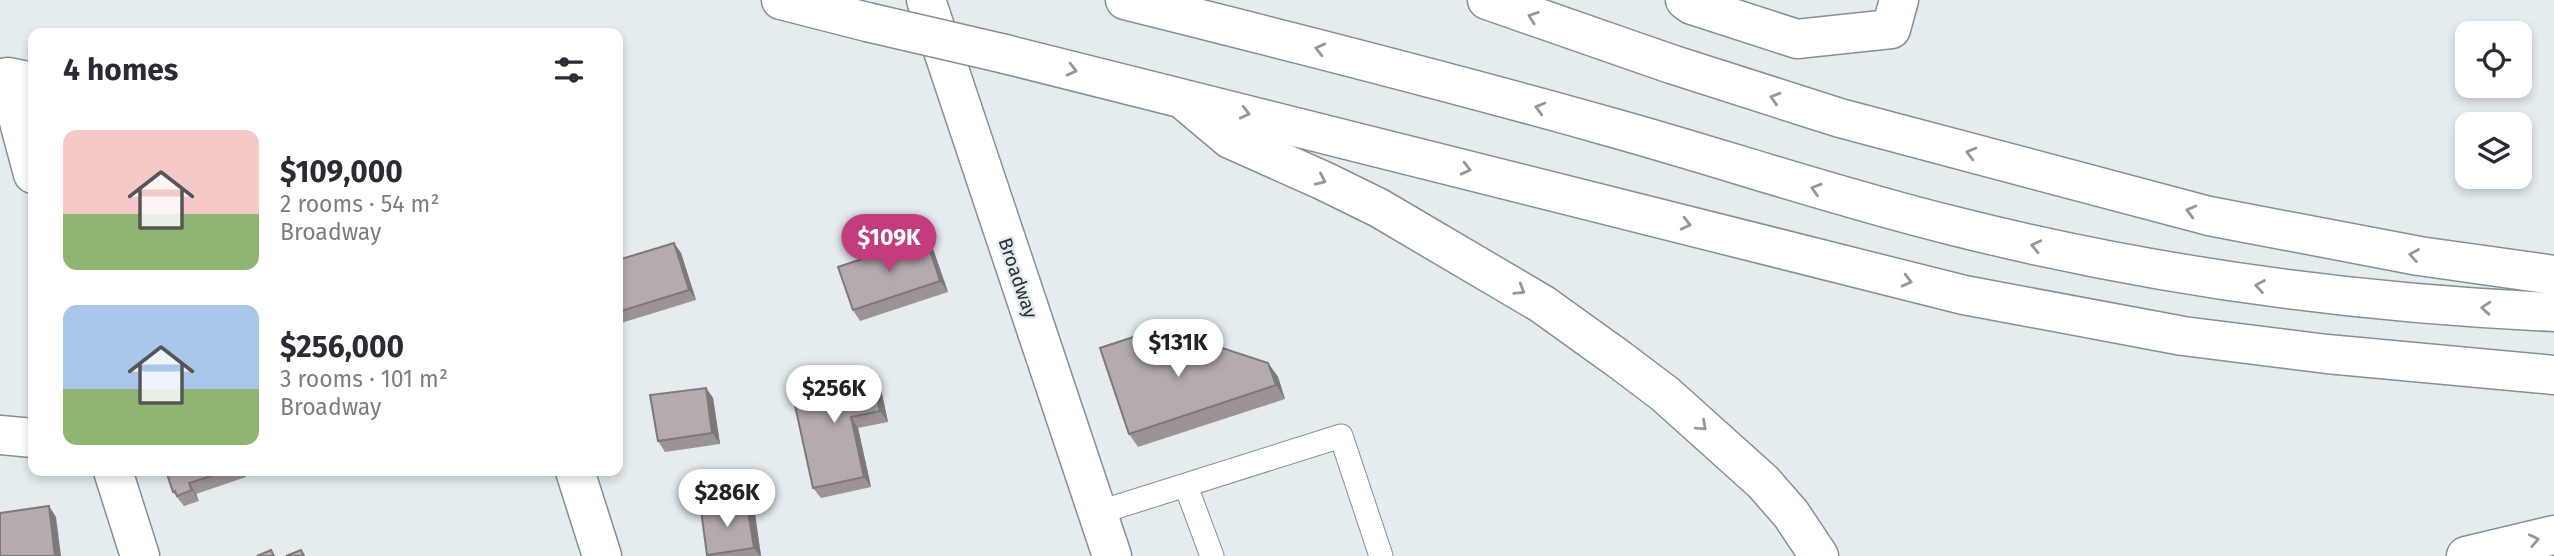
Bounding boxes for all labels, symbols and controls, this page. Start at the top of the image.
one-way arrow [1528,11,1540,25]
map controls [2455,21,2532,189]
button: locate [2455,21,2532,98]
one-way arrow [1314,43,1326,57]
icon: filters [550,51,588,89]
text: 4 homes [63,52,178,88]
one-way arrow [1066,62,1078,76]
one-way arrow [1769,91,1781,106]
one-way arrow [1534,101,1546,116]
one-way arrow [1239,105,1251,119]
button: layers [2455,112,2532,189]
one-way arrow [1965,146,1977,161]
text: $109,000 [280,154,403,190]
icon: home [119,158,203,242]
one-way arrow [1460,161,1472,175]
one-way arrow [1314,172,1326,186]
one-way arrow [1810,182,1822,197]
text: 2 rooms · 54 m² [280,190,439,218]
one-way arrow [2185,205,2197,220]
pin: $109K [840,215,938,274]
one-way arrow [1680,216,1692,230]
text: Broadway [280,218,381,246]
text: $109K [857,223,921,251]
street label: Broadway [993,235,1043,322]
one-way arrow [2030,240,2042,254]
one-way arrow [2408,249,2420,264]
one-way arrow [1901,273,1913,287]
one-way arrow [2254,279,2265,294]
one-way arrow [1512,282,1525,295]
one-way arrow [2480,301,2491,316]
pin: $131K [1129,320,1227,379]
text: $131K [1148,328,1208,356]
text: $256,000 [280,329,404,365]
icon: home [119,333,203,417]
text: 3 rooms · 101 m² [280,365,448,393]
pin: $256K [785,366,883,425]
text: $256K [802,374,866,402]
text: Broadway [280,393,381,421]
one-way arrow [1694,418,1707,430]
pin: $286K [678,470,776,529]
text: $286K [694,478,760,506]
one-way arrow [2528,533,2540,548]

